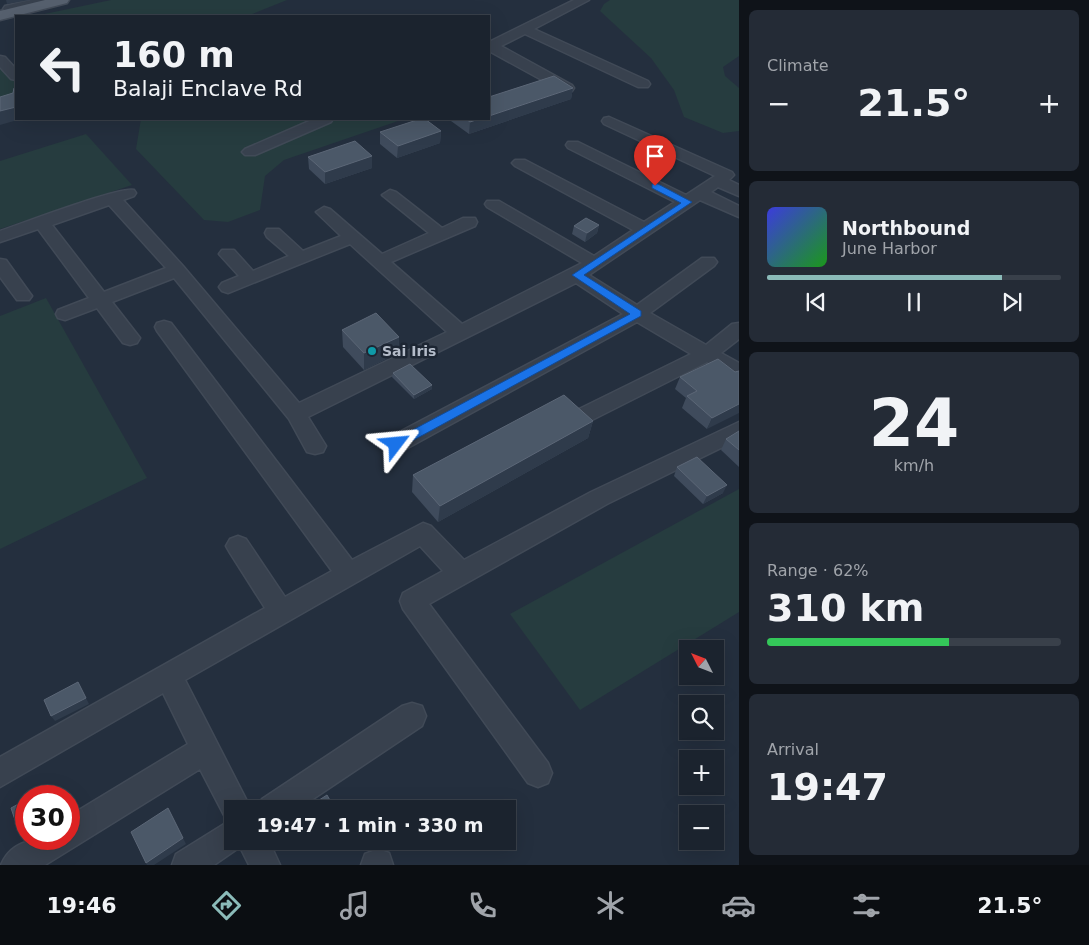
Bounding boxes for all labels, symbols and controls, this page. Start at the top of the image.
icon: left [30,35,95,100]
text: 160 m [113,35,235,75]
text: Climate [767,56,829,75]
text: Balaji Enclave Rd [113,76,303,101]
text: 21.5° [858,81,970,125]
text: − [767,87,790,120]
text: + [1038,87,1061,120]
pin [634,135,676,186]
icon: arrive [641,142,669,170]
text: Northbound [842,217,970,239]
text: June Harbor [842,239,937,258]
icon: previous [802,288,830,316]
icon: pause [900,288,928,316]
icon: next [998,288,1026,316]
place label: Sai Iris [382,343,436,359]
marker: Sai Iris [366,345,378,357]
text: 24 [869,386,959,461]
position arrow [369,417,421,469]
text: km/h [894,456,934,475]
text: Range · 62% [767,561,869,580]
text: 310 km [767,586,924,630]
north arrow [679,640,724,685]
map controls [679,640,724,850]
button: search [679,695,724,740]
text: Arrival [767,740,819,759]
button: + [679,750,724,795]
text: 19:47 [767,765,888,809]
speed limit sign: 30 [15,785,80,850]
button: − [679,805,724,850]
text: 19:47 · 1 min · 330 m [256,814,484,836]
icon: directions [209,888,244,923]
icon: music [337,888,372,923]
icon: phone [465,888,500,923]
icon: climate [593,888,628,923]
icon: car [721,888,756,923]
icon: filters [849,888,884,923]
text: 19:46 [46,893,117,918]
text: 21.5° [977,893,1042,918]

